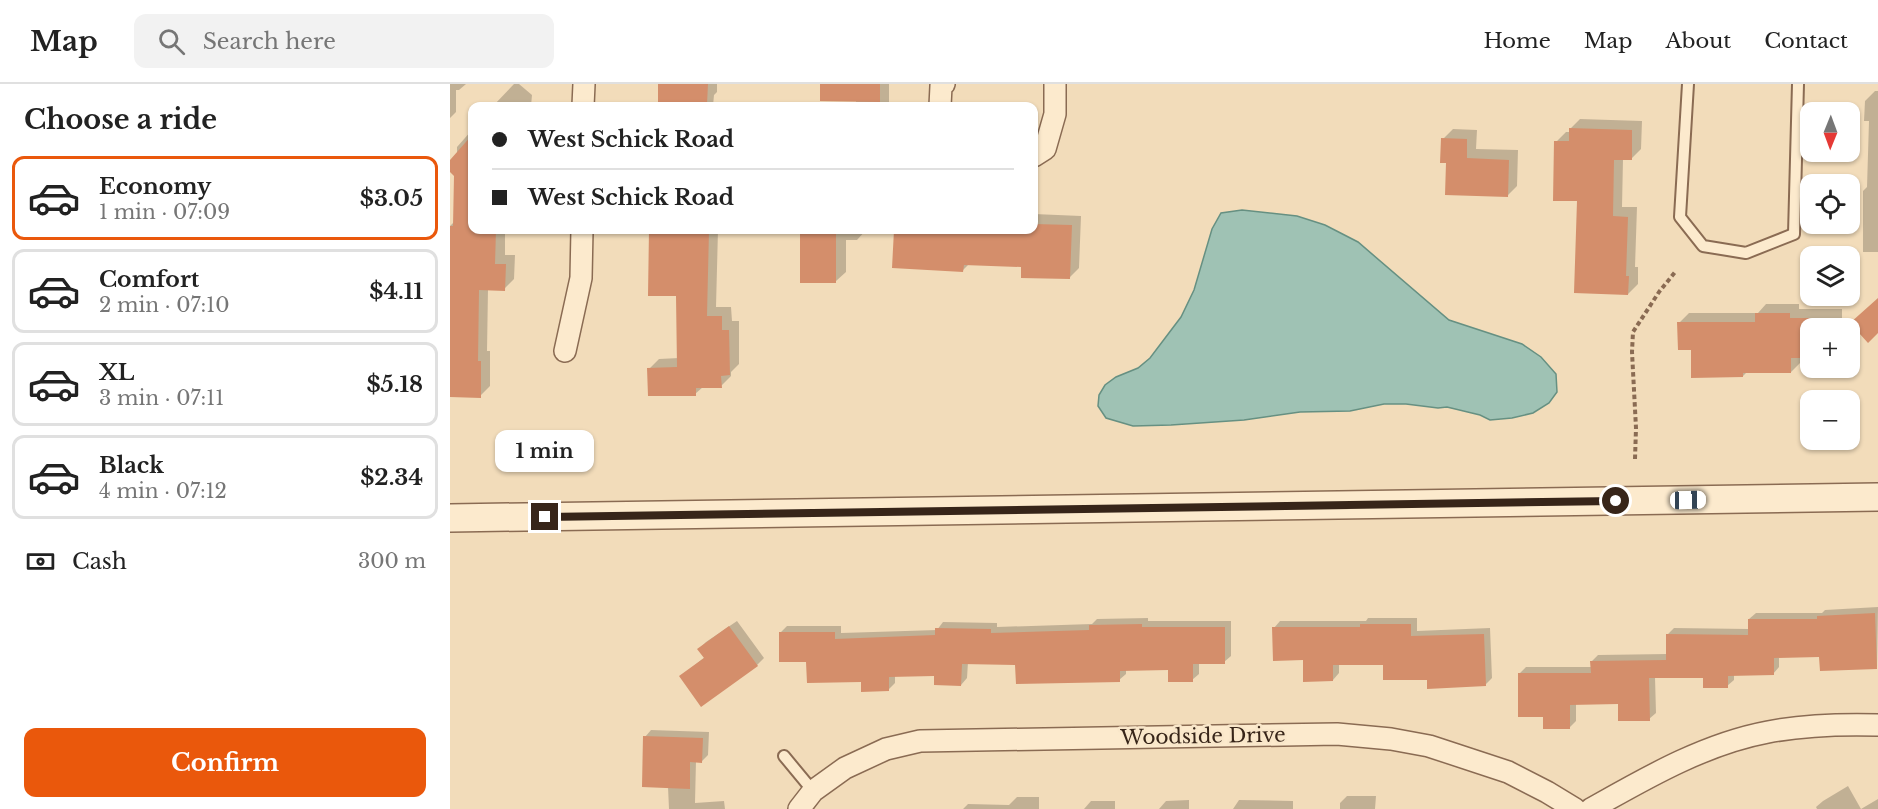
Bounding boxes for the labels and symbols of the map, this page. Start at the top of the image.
north arrow [1800,102,1860,162]
callout: 1 min [496,430,594,472]
route start [1602,487,1629,514]
car [1670,491,1706,509]
route end [531,503,558,530]
street label: Woodside Drive [1119,723,1286,749]

